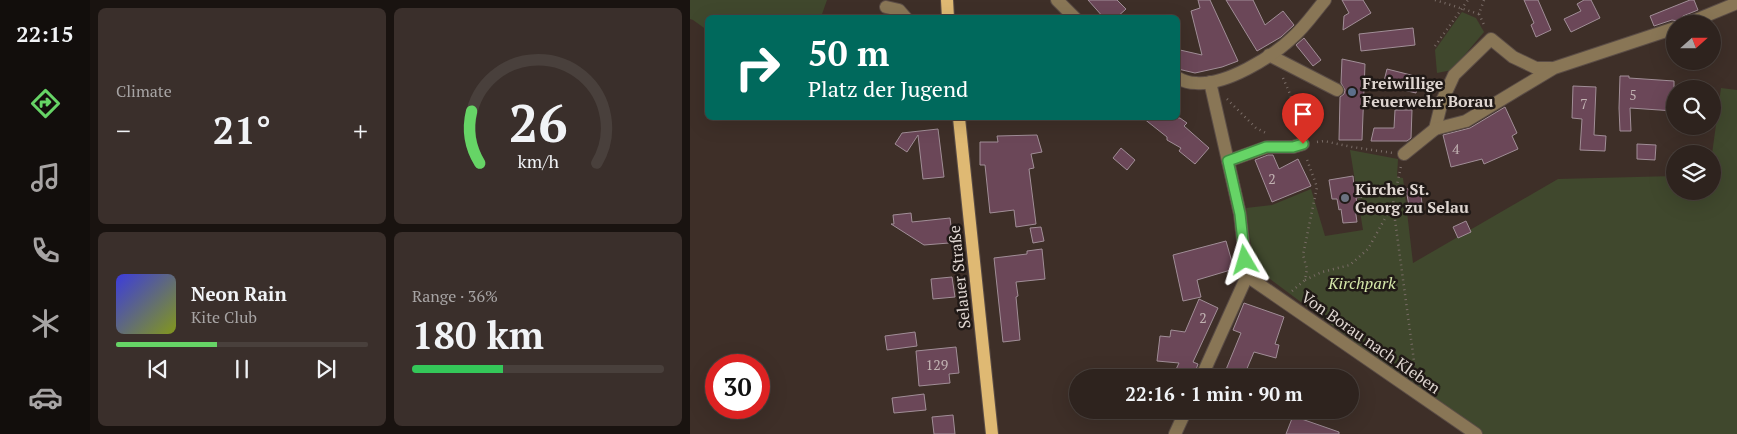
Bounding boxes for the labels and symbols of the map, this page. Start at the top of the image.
north arrow [1666,15,1721,70]
place label: Freiwillige Feuerwehr Borau [1362,72,1493,112]
house number: 5 [1629,85,1637,104]
marker: Freiwillige Feuerwehr Borau [1346,86,1358,98]
pin [1282,93,1324,144]
house number: 7 [1580,94,1588,113]
house number: 4 [1452,139,1460,158]
house number: 2 [1268,169,1276,188]
place label: Kirche St. Georg zu Selau [1355,178,1469,218]
marker: Kirche St. Georg zu Selau [1339,192,1351,204]
street label: Selauer Straße [943,224,975,330]
position arrow [1218,233,1270,285]
park label: Kirchpark [1327,272,1396,294]
street label: Von Borau nach Kleben [1297,286,1445,399]
house number: 2 [1199,308,1207,327]
speed limit sign: 30 [705,354,770,419]
house number: 129 [926,355,948,374]

